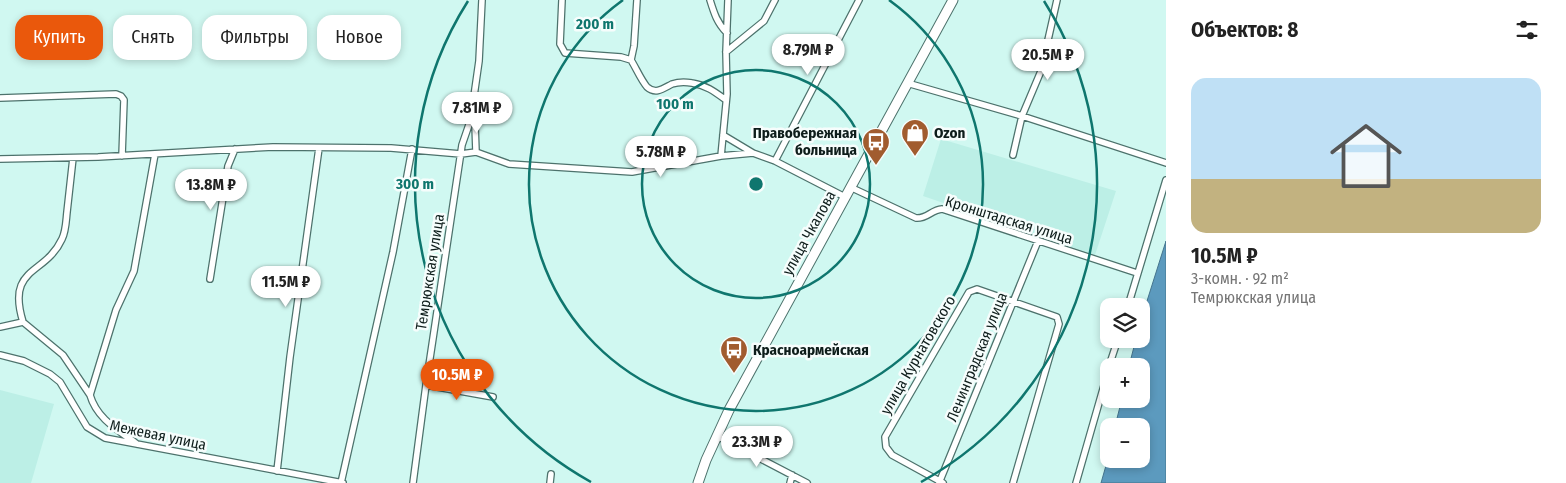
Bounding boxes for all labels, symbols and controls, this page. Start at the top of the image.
chip: Купить [15,15,103,60]
chip: Снять [113,15,192,60]
chip: Фильтры [202,15,307,60]
chip: Новое [317,15,401,60]
text: 200 m [575,15,614,33]
icon: filters [1513,16,1541,44]
text: Объектов: 8 [1191,17,1298,43]
pin: 8.79M ₽ [762,34,854,76]
pin: 20.5M ₽ [1002,38,1094,81]
text: 8.79M ₽ [783,40,833,59]
text: 20.5M ₽ [1022,45,1074,64]
pin: 7.81M ₽ [431,92,523,134]
text: 100 m [656,95,694,113]
text: 7.81M ₽ [453,98,501,117]
icon: home [1321,111,1411,201]
shop icon: Ozon [900,118,930,157]
place label: Правобережная больница [753,124,858,159]
place label: Ozon [934,124,965,142]
bus stop icon: Правобережная больница [861,127,891,166]
pin: 5.78M ₽ [615,136,707,178]
text: 5.78M ₽ [636,142,686,161]
pin: 13.8M ₽ [165,168,257,211]
text: 13.8M ₽ [186,175,236,194]
text: 300 m [395,175,434,193]
centre of rings [747,175,765,193]
street label: улица Чкалова [778,188,840,278]
street label: Кронштадская улица [943,192,1075,248]
street label: Темрюкская улица [412,213,448,331]
text: 10.5M ₽ [1191,243,1258,269]
pin: 11.5M ₽ [240,266,332,308]
text: 3-комн. · 92 m² [1191,269,1289,288]
text: 11.5M ₽ [262,272,310,291]
text: Темрюкская улица [1191,288,1316,307]
street label: Ленинградская улица [943,290,1011,424]
street label: улица Курнатовского [877,292,959,418]
map controls [1100,298,1150,468]
button: layers [1100,298,1150,348]
bus stop icon: Красноармейская [719,335,749,374]
place label: Красноармейская [753,341,869,359]
pin: 10.5M ₽ [411,358,503,401]
button: + [1100,358,1150,408]
text: 10.5M ₽ [432,365,482,384]
street label: Межевая улица [108,416,208,454]
button: − [1100,418,1150,468]
pin: 23.3M ₽ [711,426,803,468]
text: 23.3M ₽ [732,432,782,451]

